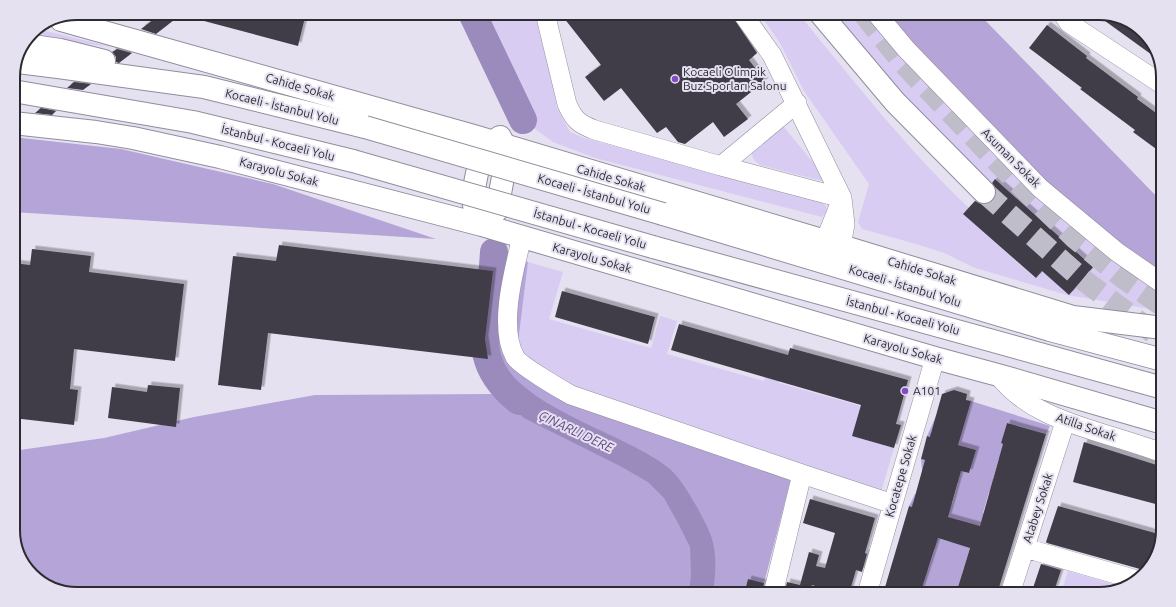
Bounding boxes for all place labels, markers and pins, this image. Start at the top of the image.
place label: Kocaeli Olimpik Buz Sporları Salonu [683,65,787,92]
marker: Kocaeli Olimpik Buz Sporları Salonu [670,74,680,84]
place label: A101 [913,384,941,397]
marker: A101 [900,386,910,396]

